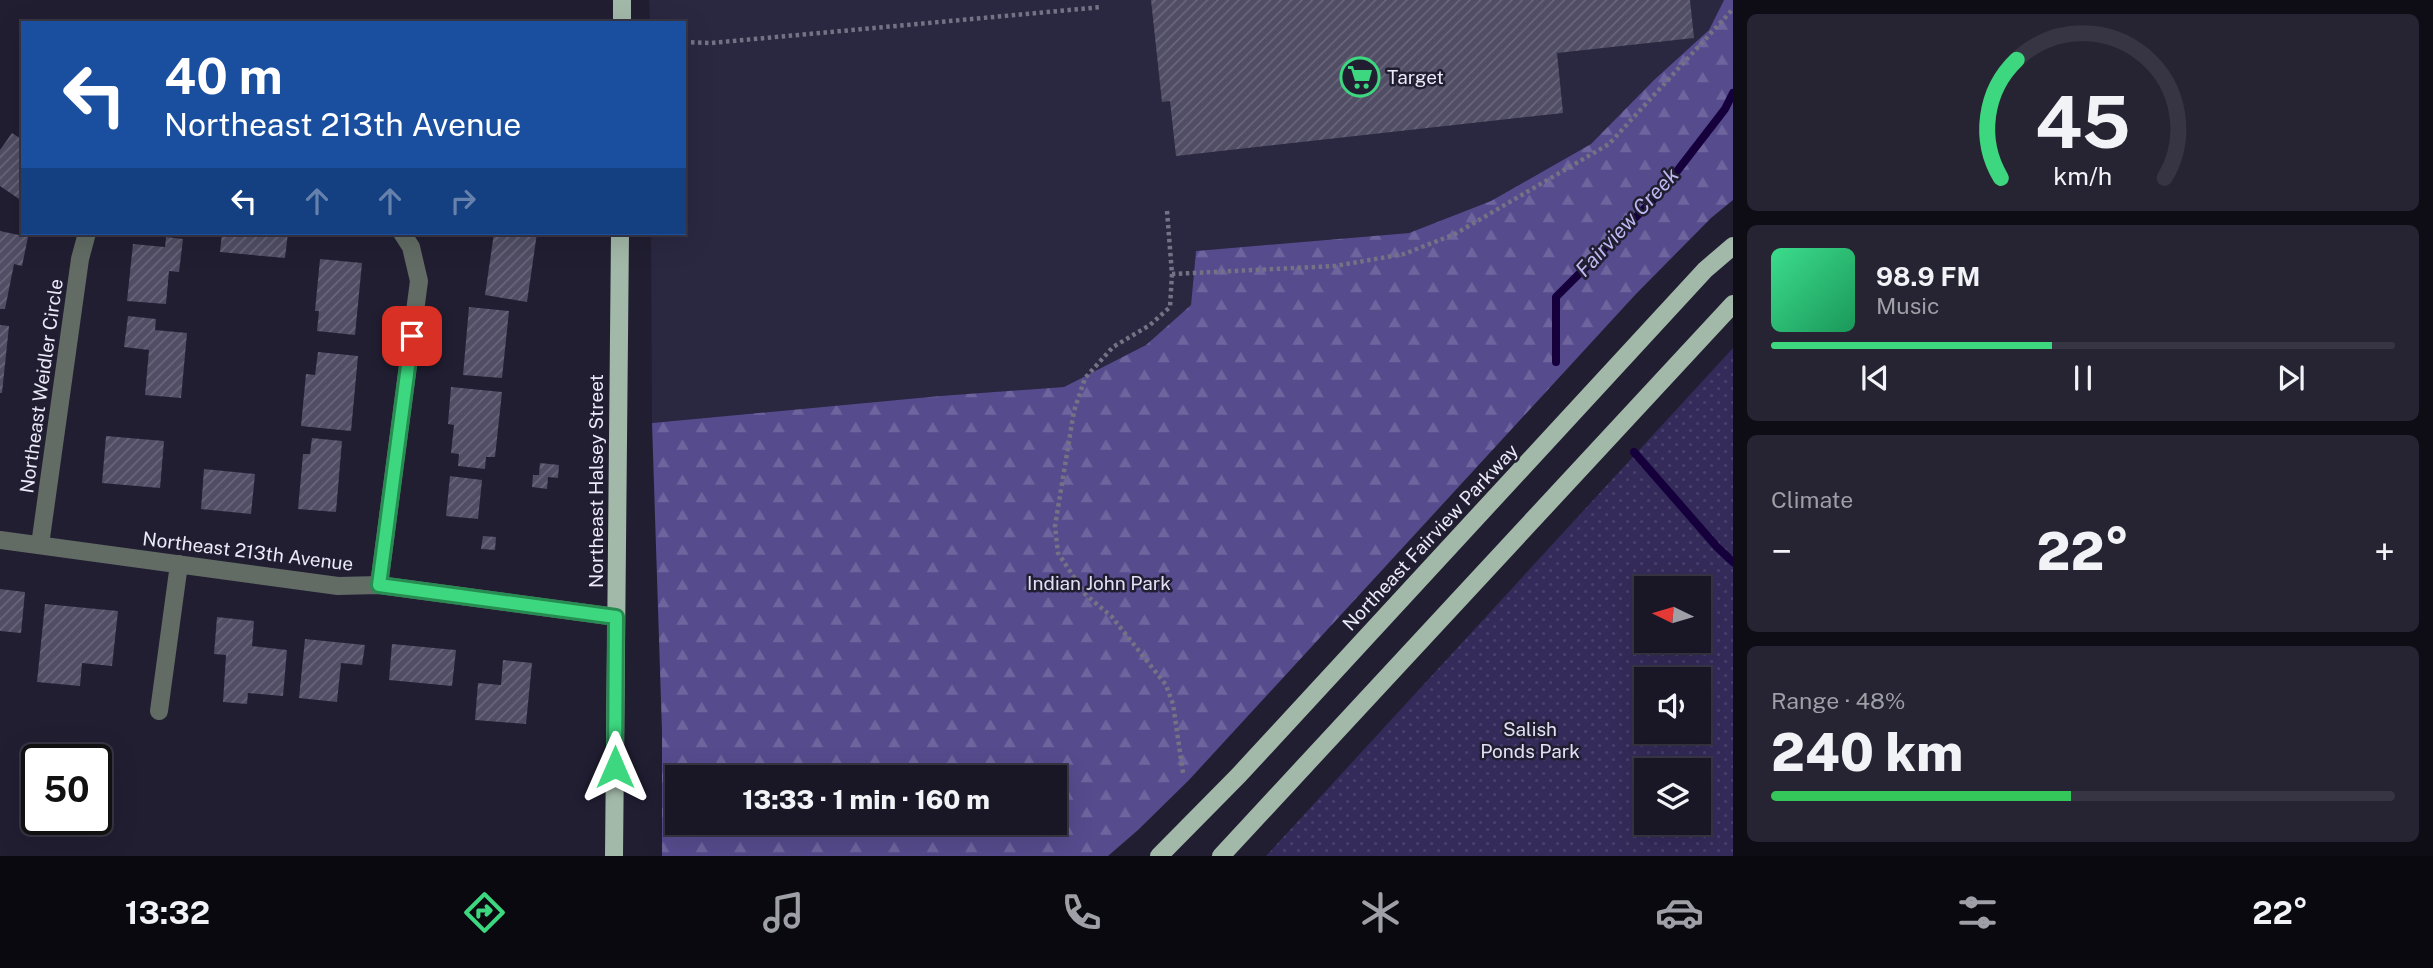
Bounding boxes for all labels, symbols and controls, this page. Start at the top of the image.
text: 40 m [164,47,283,105]
icon: left [49,49,140,140]
supermarket icon: Target [1339,56,1381,98]
place label: Target [1387,66,1444,88]
text: 45 [2035,80,2131,165]
text: Northeast 213th Avenue [164,106,521,143]
text: km/h [2054,161,2112,191]
water label: Fairview Creek [1570,162,1684,282]
icon: left [225,182,263,220]
icon: ahead [298,182,336,220]
icon: ahead [371,182,409,220]
icon: right [444,182,482,220]
text: 98.9 FM [1876,261,1980,292]
street label: Northeast Weidler Circle [15,277,67,495]
text: Music [1876,292,1940,319]
pin [382,306,442,366]
icon: arrive [393,317,431,355]
icon: previous [1856,359,1894,397]
icon: pause [2064,359,2102,397]
icon: next [2272,359,2310,397]
street label: Northeast Halsey Street [585,374,607,588]
street label: Northeast Fairview Parkway [1338,439,1522,635]
text: Climate [1771,486,1853,513]
text: 22° [2037,521,2129,582]
street label: Northeast 213th Avenue [141,527,355,575]
text: − [1771,529,1792,574]
text: + [2374,529,2395,574]
park label: Indian John Park [1027,572,1171,594]
north arrow [1634,576,1712,653]
map controls [1634,576,1711,835]
button: sound [1634,667,1711,744]
text: Range · 48% [1771,687,1906,714]
park label: Salish Ponds Park [1480,718,1580,762]
text: 240 km [1771,722,1963,783]
position arrow [578,730,652,804]
speed limit sign: 50 [21,744,112,835]
button: layers [1634,758,1711,835]
text: 13:33 · 1 min · 160 m [742,784,990,815]
icon: directions [460,888,509,937]
icon: music [759,888,808,937]
icon: phone [1057,888,1106,937]
icon: climate [1356,888,1405,937]
icon: car [1655,888,1704,937]
icon: filters [1953,888,2002,937]
text: 13:32 [125,894,210,931]
text: 22° [2252,894,2308,931]

